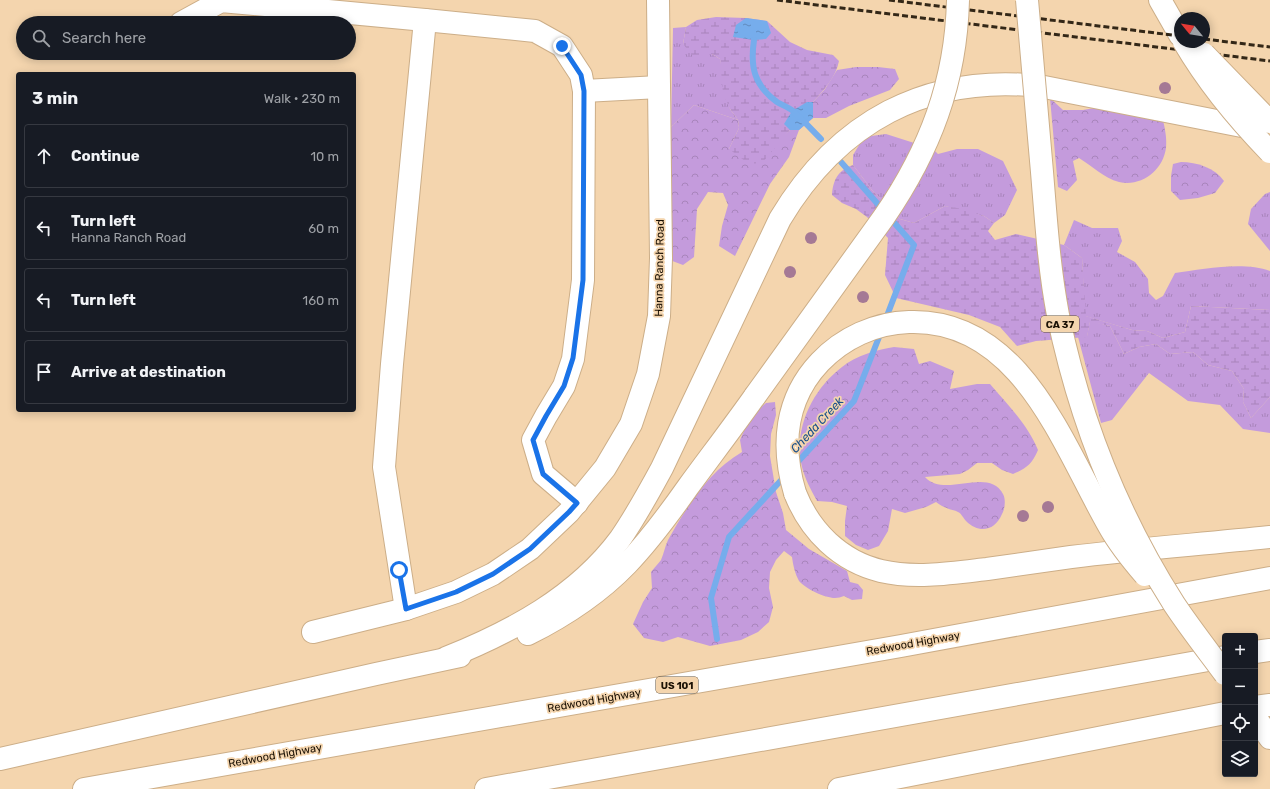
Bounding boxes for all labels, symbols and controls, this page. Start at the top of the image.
north arrow [1174,12,1210,48]
search box [16,16,356,60]
icon: search [30,27,52,49]
text: Search here [62,29,146,47]
route end [553,37,571,55]
text: 3 min [32,88,78,108]
text: Walk · 230 m [264,91,340,106]
icon: ahead [33,145,55,167]
text: Continue [71,147,140,165]
text: 10 m [310,149,339,164]
text: Turn left [71,212,136,230]
icon: left [33,217,55,239]
street label: Hanna Ranch Road [652,219,667,317]
text: 60 m [308,221,339,236]
text: Hanna Ranch Road [71,230,186,245]
icon: left [33,289,55,311]
text: Turn left [71,291,136,309]
text: 160 m [303,293,339,308]
road number: CA 37 [1041,316,1079,332]
icon: arrive [33,361,55,383]
text: Arrive at destination [71,363,226,381]
water label: Cheda Creek [788,394,847,456]
route start [390,561,408,579]
street label: Redwood Highway [865,629,961,658]
map controls [1222,633,1258,777]
button: + [1222,633,1258,669]
button: − [1222,669,1258,705]
road number: US 101 [656,677,698,693]
street label: Redwood Highway [546,686,642,715]
button: locate [1222,705,1258,741]
street label: Redwood Highway [227,741,323,770]
button: layers [1222,741,1258,777]

